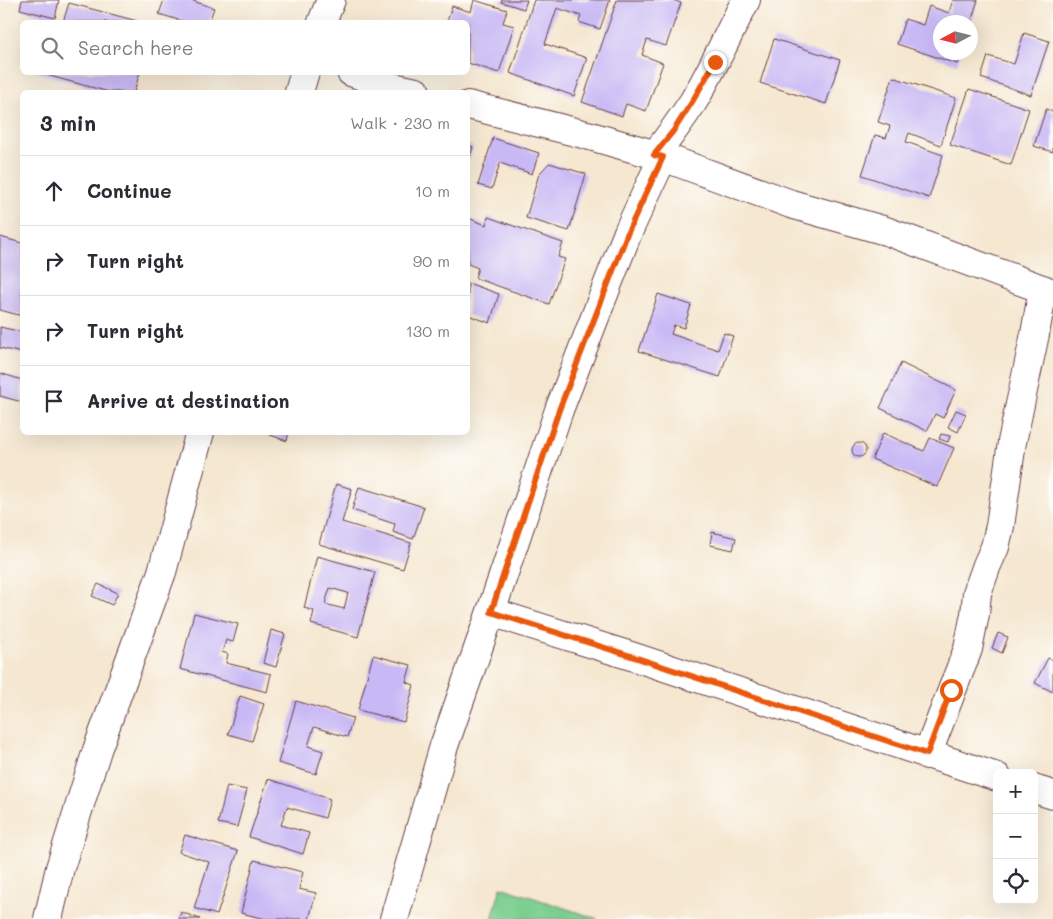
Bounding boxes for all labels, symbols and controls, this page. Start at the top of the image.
north arrow [933,15,978,60]
search box [20,20,470,75]
icon: search [38,34,66,62]
text: Search here [78,35,194,60]
route end [704,51,727,74]
text: 3 min [40,109,96,136]
text: Walk · 230 m [350,112,450,133]
icon: ahead [40,177,68,205]
text: Continue [87,178,172,203]
text: 10 m [415,180,450,201]
icon: right [40,247,68,275]
text: Turn right [87,248,184,273]
text: 90 m [413,250,450,271]
icon: right [40,317,68,345]
text: Turn right [87,318,184,343]
text: 130 m [406,320,450,341]
icon: arrive [40,387,68,415]
text: Arrive at destination [87,388,290,413]
route start [940,679,963,702]
map controls [993,769,1038,904]
button: + [993,769,1038,814]
button: − [993,814,1038,859]
button: locate [993,859,1038,904]

